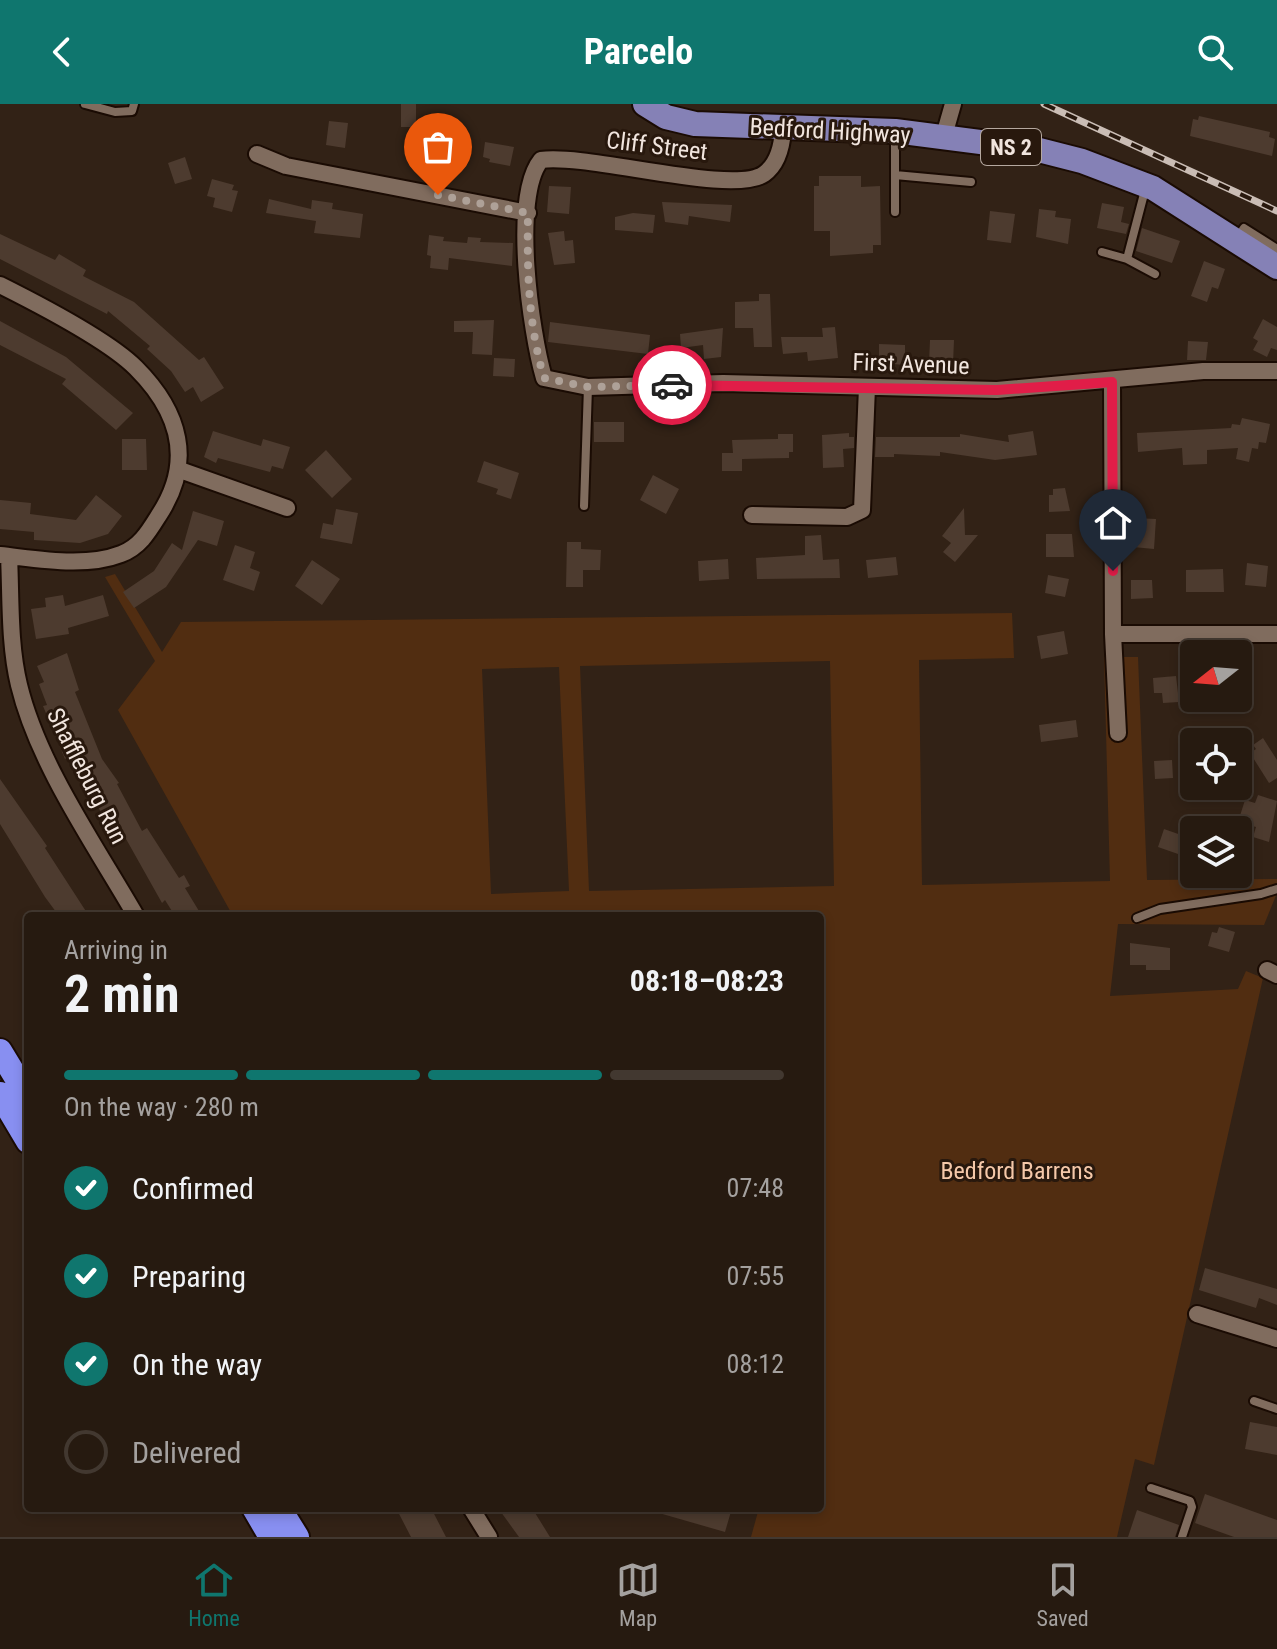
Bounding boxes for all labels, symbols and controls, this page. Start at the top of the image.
icon: back [40,30,84,74]
icon: search [1193,30,1237,74]
text: Parcelo [584,31,693,73]
pin [404,113,472,195]
street label: Bedford Highway [749,113,911,149]
icon: bag [416,125,460,169]
street label: Cliff Street [605,126,709,166]
road number: NS 2 [981,129,1041,165]
courier [632,345,712,425]
street label: First Avenue [852,348,970,380]
icon: car [650,363,694,407]
pin [1079,489,1147,571]
icon: home [1091,501,1135,545]
north arrow [1180,640,1252,712]
map controls [1180,640,1252,888]
street label: Shaffleburg Run [41,703,133,849]
button: locate [1180,728,1252,800]
button: layers [1180,816,1252,888]
text: Arriving in [64,935,168,965]
text: 08:18–08:23 [630,963,784,998]
text: 2 min [64,964,180,1025]
text: On the way · 280 m [64,1092,259,1122]
park label: Bedford Barrens [940,1157,1094,1185]
icon: check [64,1166,108,1210]
text: Confirmed [132,1171,254,1206]
text: 07:48 [727,1173,784,1203]
icon: check [64,1254,108,1298]
text: Preparing [132,1259,246,1294]
text: 07:55 [727,1261,784,1291]
icon: check [64,1342,108,1386]
text: On the way [132,1347,262,1382]
text: 08:12 [727,1349,784,1379]
text: Delivered [132,1435,241,1470]
tab: Home [188,1558,240,1631]
tab: Map [616,1558,660,1631]
tab: Saved [1037,1558,1089,1631]

